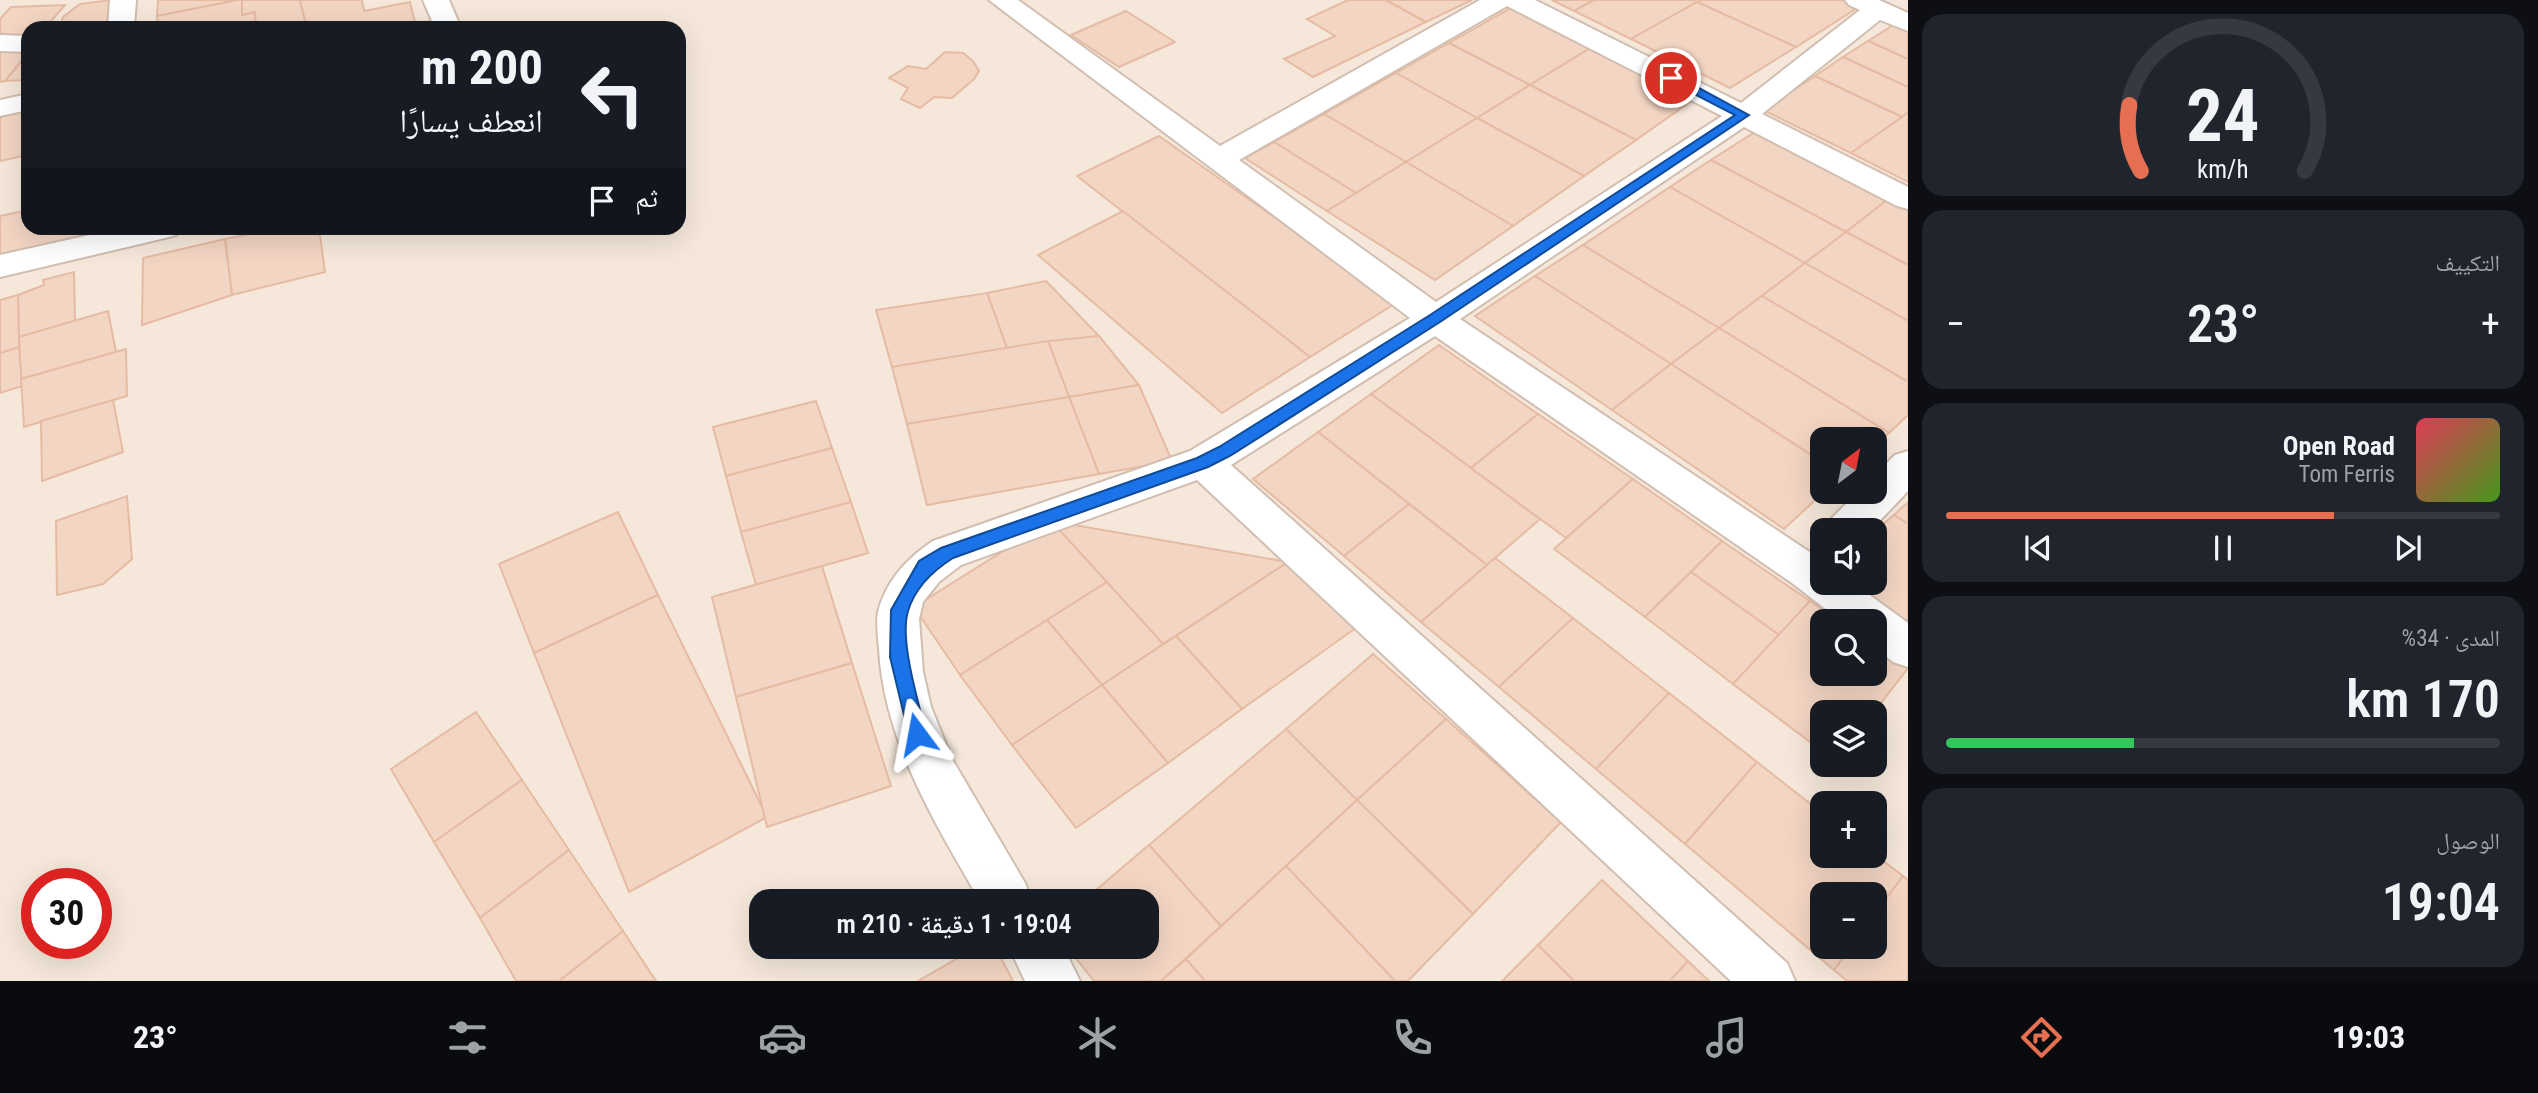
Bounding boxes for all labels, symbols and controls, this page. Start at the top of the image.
text: 200 m [421,39,543,96]
pin [1641,48,1701,108]
icon: left [567,49,658,140]
icon: arrive [1652,59,1690,97]
text: 24 [2186,73,2260,159]
text: انعطف يسارًا [399,102,543,140]
text: km/h [2197,155,2249,184]
icon: arrive [583,182,621,220]
text: ثم [635,183,658,213]
text: التكييف [2435,250,2500,277]
text: 23° [2187,294,2259,355]
text: − [1946,302,1965,346]
text: + [2481,302,2500,346]
north arrow [1810,427,1886,504]
map controls [1810,427,1887,959]
text: Open Road [2283,431,2395,461]
text: Tom Ferris [2299,461,2395,488]
button: sound [1810,518,1887,595]
icon: previous [2019,529,2057,567]
icon: pause [2204,529,2242,567]
icon: next [2389,529,2427,567]
button: search [1810,609,1887,686]
text: المدى · 34% [2402,625,2500,652]
text: 170 km [2346,669,2500,730]
position arrow [880,697,954,771]
button: layers [1810,700,1887,777]
button: + [1810,791,1887,868]
text: الوصول [2436,828,2500,855]
speed limit sign: 30 [21,868,112,959]
text: 19:04 [2382,872,2500,933]
button: − [1810,882,1887,959]
text: 19:04 · 1 دقيقة · 210 m [836,909,1072,939]
icon: filters [443,1013,492,1062]
icon: car [758,1013,807,1062]
icon: climate [1073,1013,1122,1062]
icon: phone [1388,1013,1437,1062]
icon: music [1702,1013,1751,1062]
icon: directions [2017,1013,2066,1062]
text: 23° [133,1018,178,1056]
text: 19:03 [2332,1018,2405,1056]

